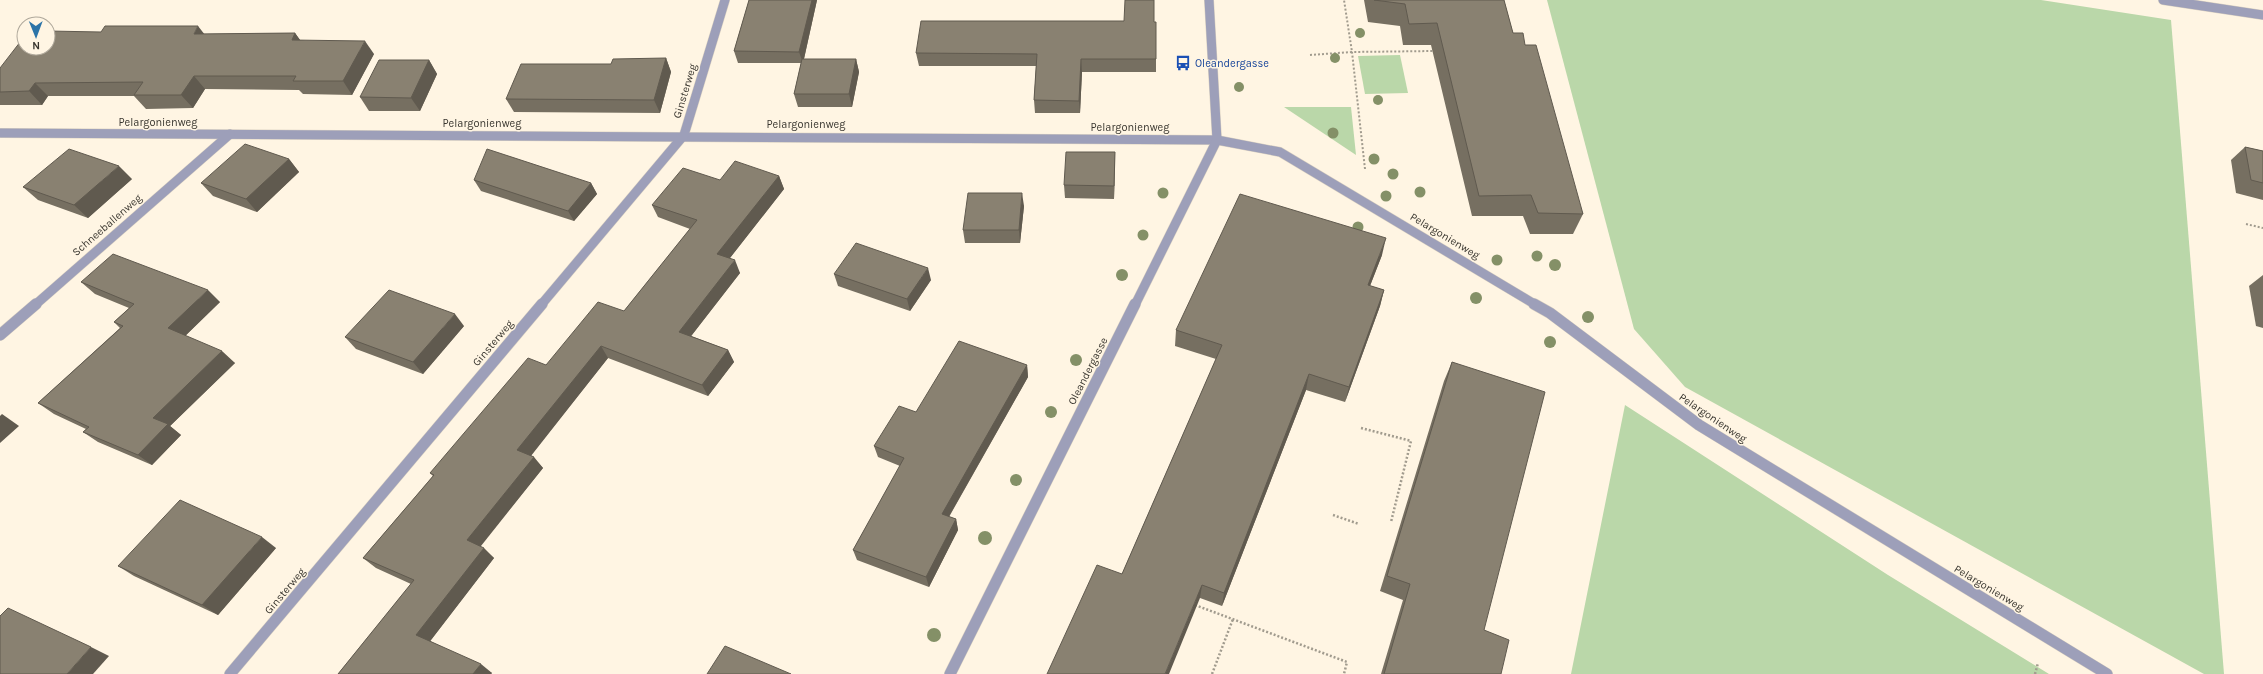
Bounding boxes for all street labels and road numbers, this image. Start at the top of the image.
street label: Ginsterweg [671,61,700,120]
street label: Pelargonienweg [119,116,198,129]
street label: Pelargonienweg [443,117,522,130]
street label: Pelargonienweg [767,118,846,131]
street label: Pelargonienweg [1091,121,1170,134]
street label: Schneeballenweg [70,191,145,259]
street label: Pelargonienweg [1408,210,1483,262]
street label: Ginsterweg [470,317,517,369]
street label: Oleandergasse [1065,335,1111,407]
street label: Pelargonienweg [1677,391,1750,446]
street label: Pelargonienweg [1952,562,2027,614]
street label: Ginsterweg [262,565,309,617]

